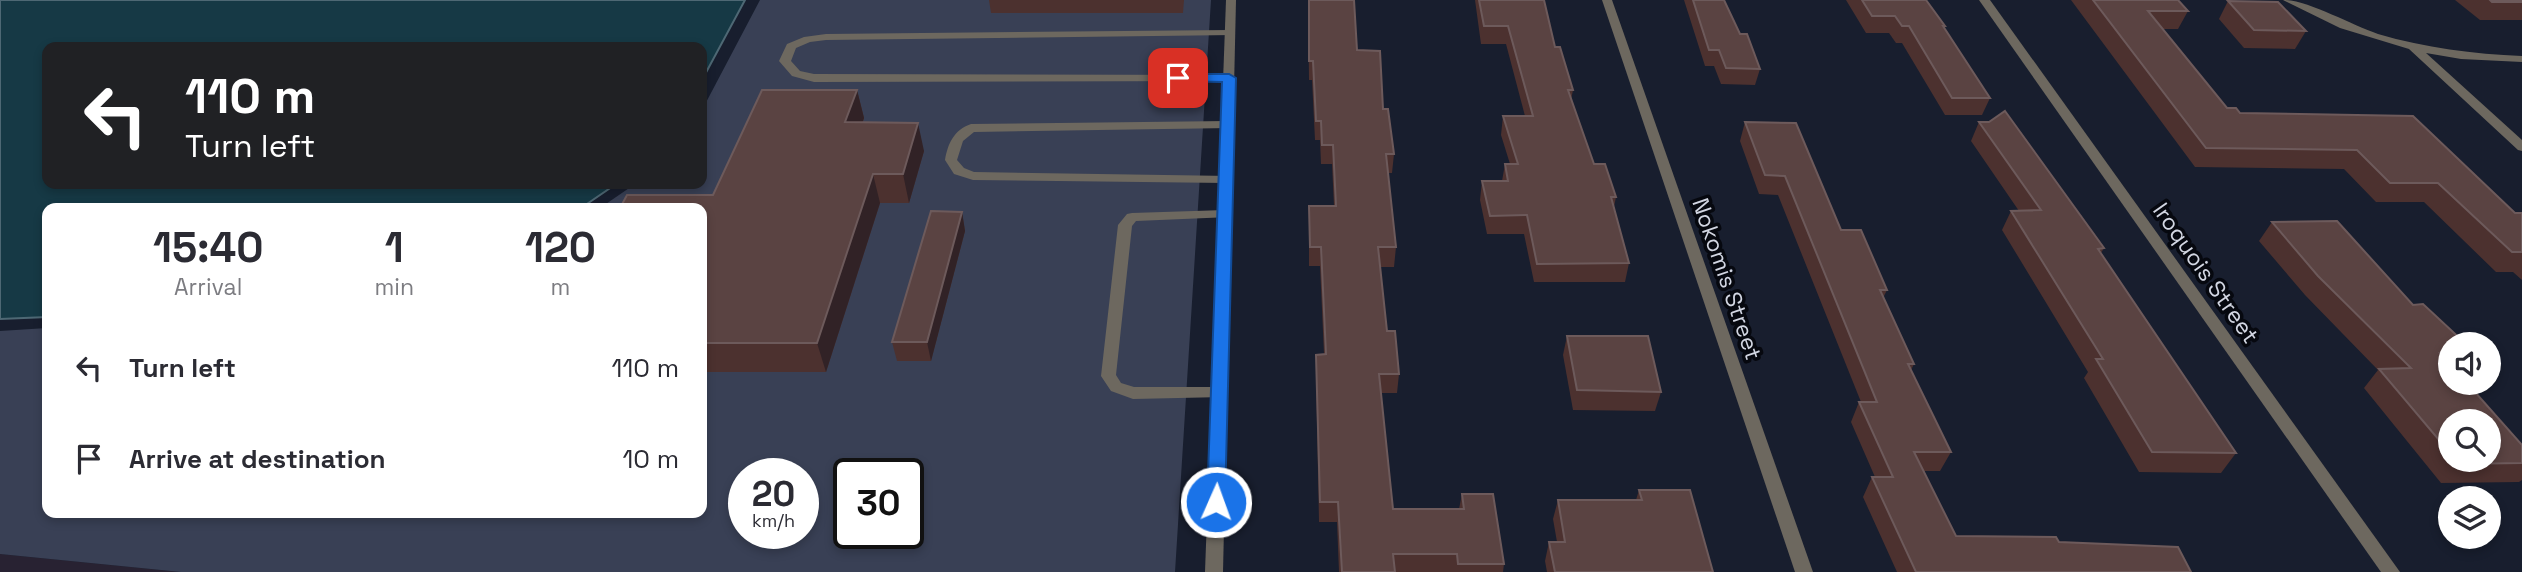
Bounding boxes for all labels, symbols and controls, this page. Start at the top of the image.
pin [1148,48,1208,108]
icon: arrive [1159,59,1197,97]
text: 110 m [185,65,315,127]
icon: left [70,70,161,161]
text: Turn left [185,126,315,166]
street label: Nokomis Street [1685,194,1769,364]
street label: Iroquois Street [2146,197,2266,349]
text: 15:40 [153,221,264,274]
text: 1 [385,221,404,274]
text: 120 [525,221,596,274]
text: Arrival [174,272,242,302]
text: min [374,272,414,302]
text: m [551,272,570,302]
map controls [2438,332,2501,549]
button: sound [2438,332,2501,395]
icon: left [70,349,108,387]
text: Turn left [129,351,236,385]
text: 110 m [612,351,679,385]
button: search [2438,409,2501,472]
icon: arrive [70,440,108,478]
text: Arrive at destination [129,442,386,476]
text: 10 m [622,442,679,476]
speed limit sign: 30 [833,458,924,549]
position arrow [1179,465,1253,539]
text: 20 [752,472,795,516]
button: layers [2438,486,2501,549]
text: km/h [752,509,795,532]

